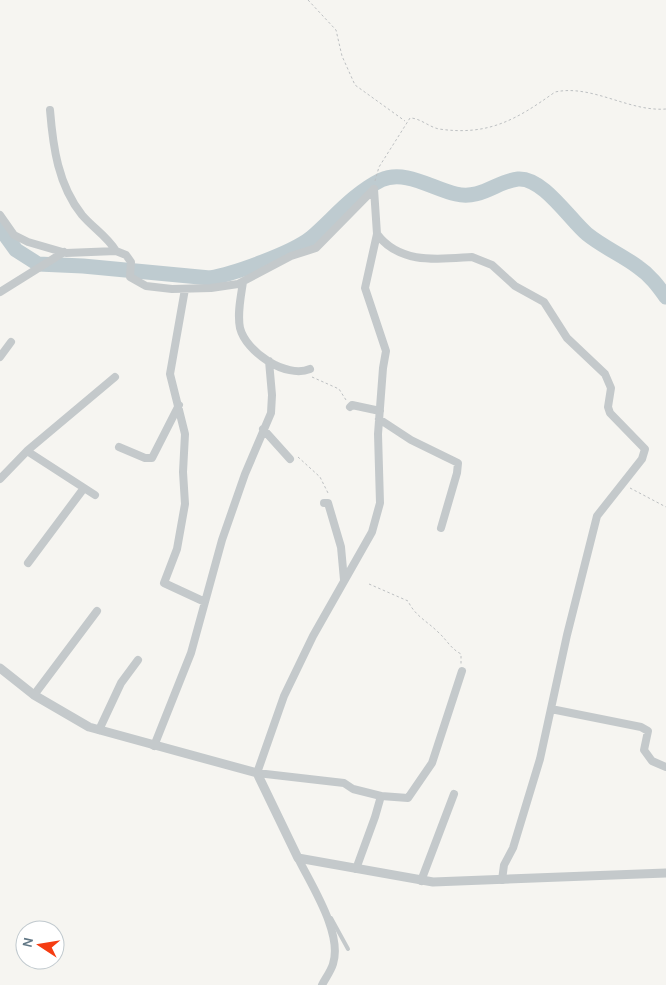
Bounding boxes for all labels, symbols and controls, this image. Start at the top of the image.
north arrow [15,920,65,970]
text: N [18,936,37,949]

